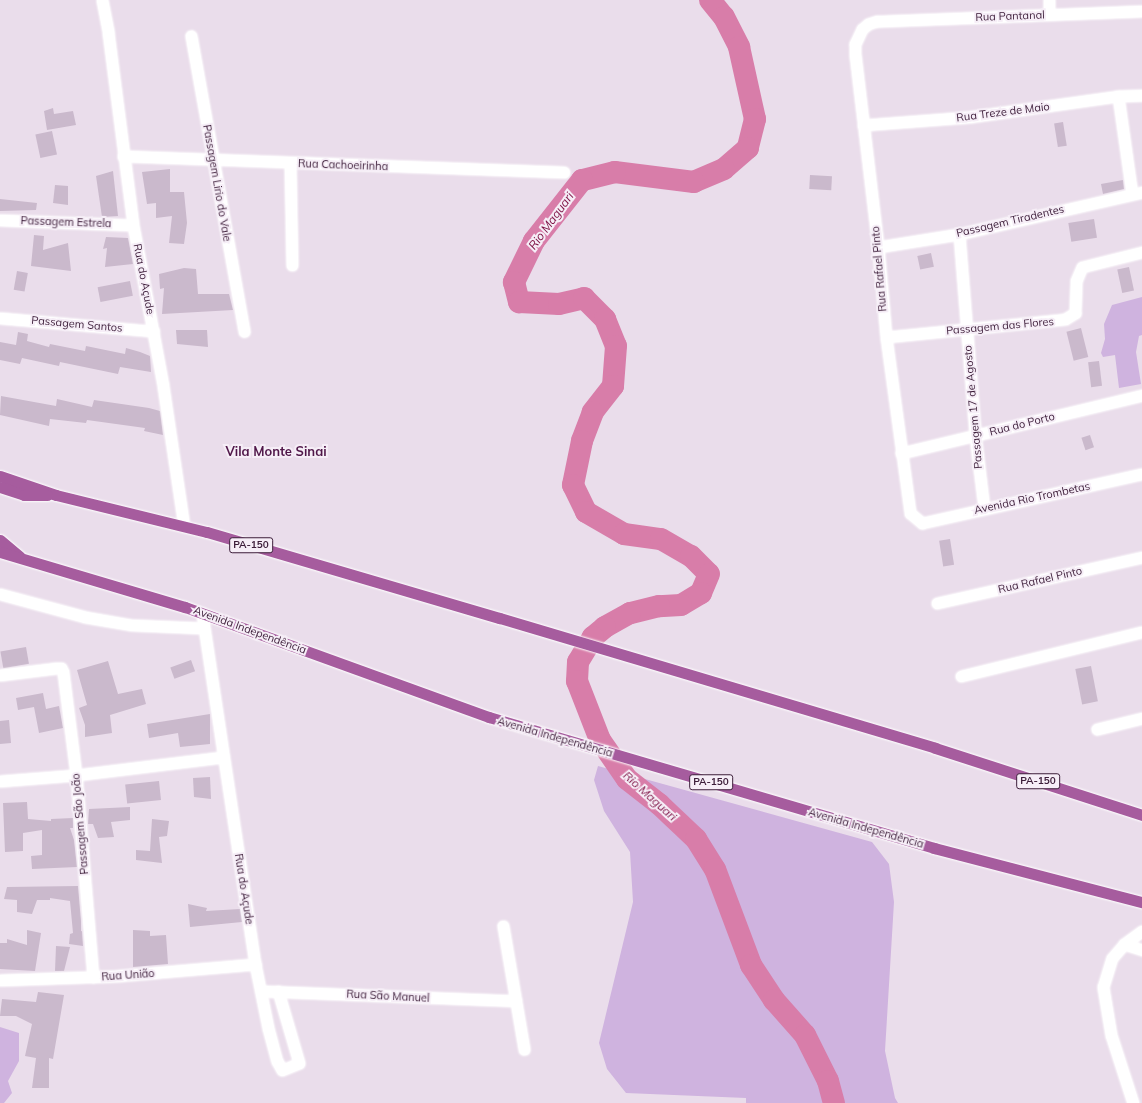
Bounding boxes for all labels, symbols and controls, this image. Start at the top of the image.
street label: Rua Pantanal [975,8,1045,24]
street label: Rua Treze de Maio [956,100,1050,124]
street label: Passagem Lirio do Vale [200,123,234,243]
street label: Rua Cachoeirinha [298,157,388,173]
water label: Rio Maguari [525,190,577,252]
street label: Passagem Tiradentes [955,202,1065,240]
street label: Passagem Estrela [20,214,112,230]
street label: Rua Rafael Pinto [869,226,889,312]
street label: Rua do Açude [131,243,157,315]
street label: Passagem Santos [31,313,123,335]
street label: Passagem das Flores [946,315,1054,337]
street label: Passagem 17 de Agosto [961,345,985,469]
street label: Rua do Porto [988,410,1056,438]
district label: Vila Monte Sinai [225,443,327,459]
street label: Avenida Rio Trombetas [973,479,1091,517]
road number: PA-150 [229,537,273,553]
street label: Rua Rafael Pinto [997,564,1083,596]
street label: Avenida Independência [192,603,308,657]
street label: Avenida Independência [496,714,614,760]
water label: Rio Maguari [620,768,680,824]
street label: Passagem São João [69,773,91,875]
road number: PA-150 [1016,773,1060,789]
road number: PA-150 [689,774,733,790]
street label: Avenida Independência [807,805,925,851]
street label: Rua do Açude [232,853,256,925]
street label: Rua União [101,967,155,983]
street label: Rua São Manuel [346,987,430,1005]

